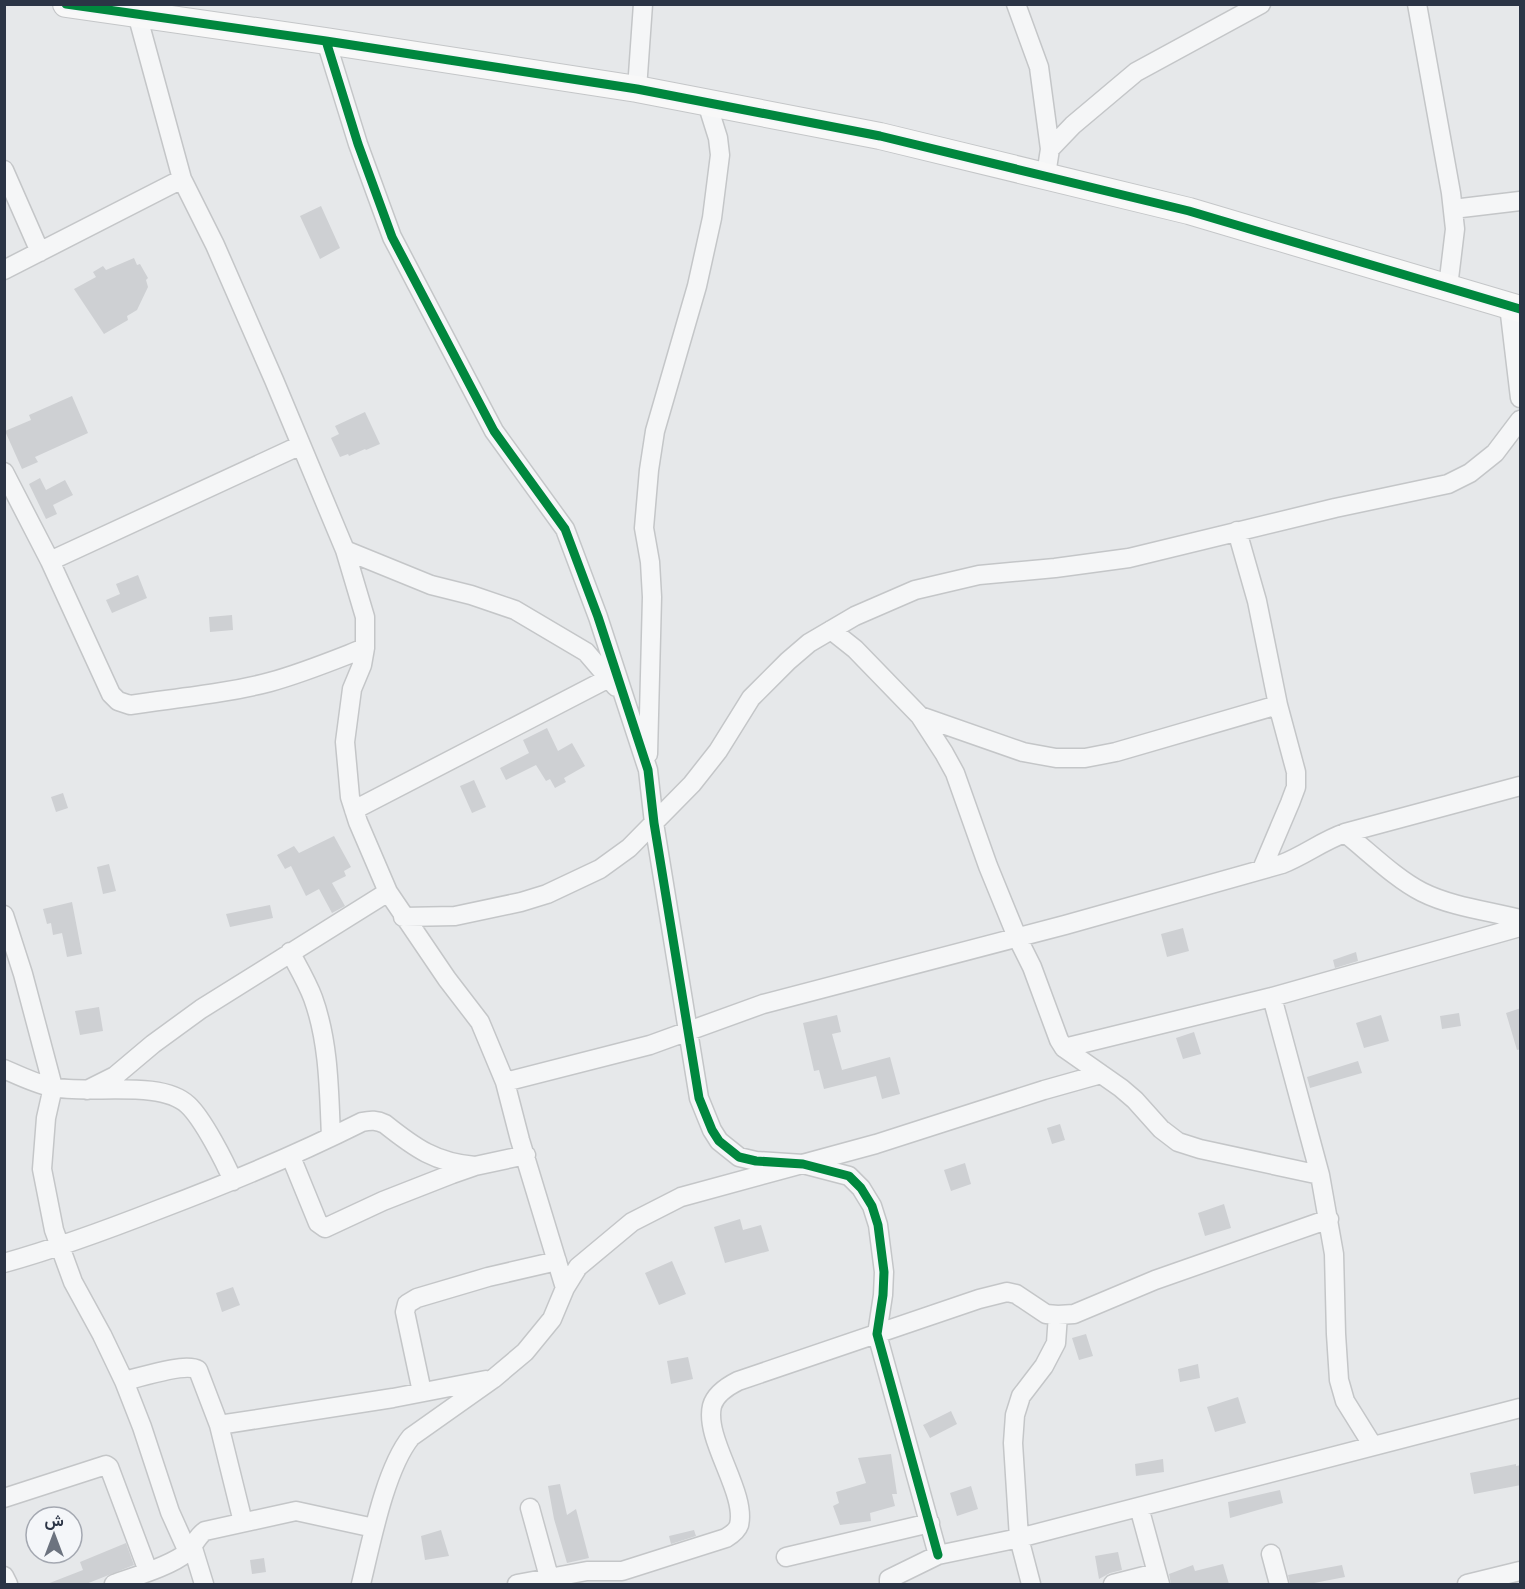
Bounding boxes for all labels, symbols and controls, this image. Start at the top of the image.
north arrow [24,1505,84,1565]
text: ش [44,1510,64,1530]

